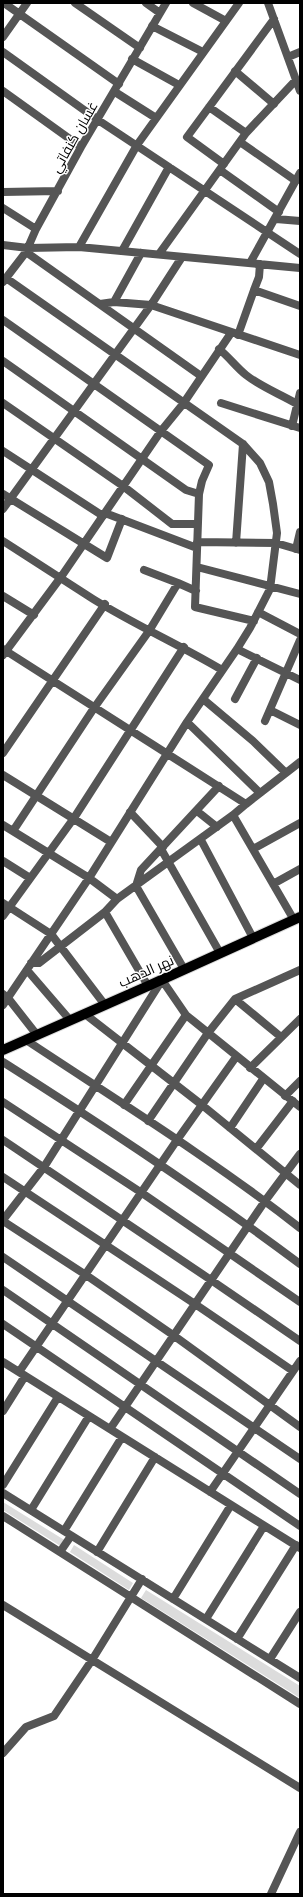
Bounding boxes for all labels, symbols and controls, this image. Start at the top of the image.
street label: غسان كنفاتي [46,98,104,177]
street label: نهر الدهب [116,951,176,991]

